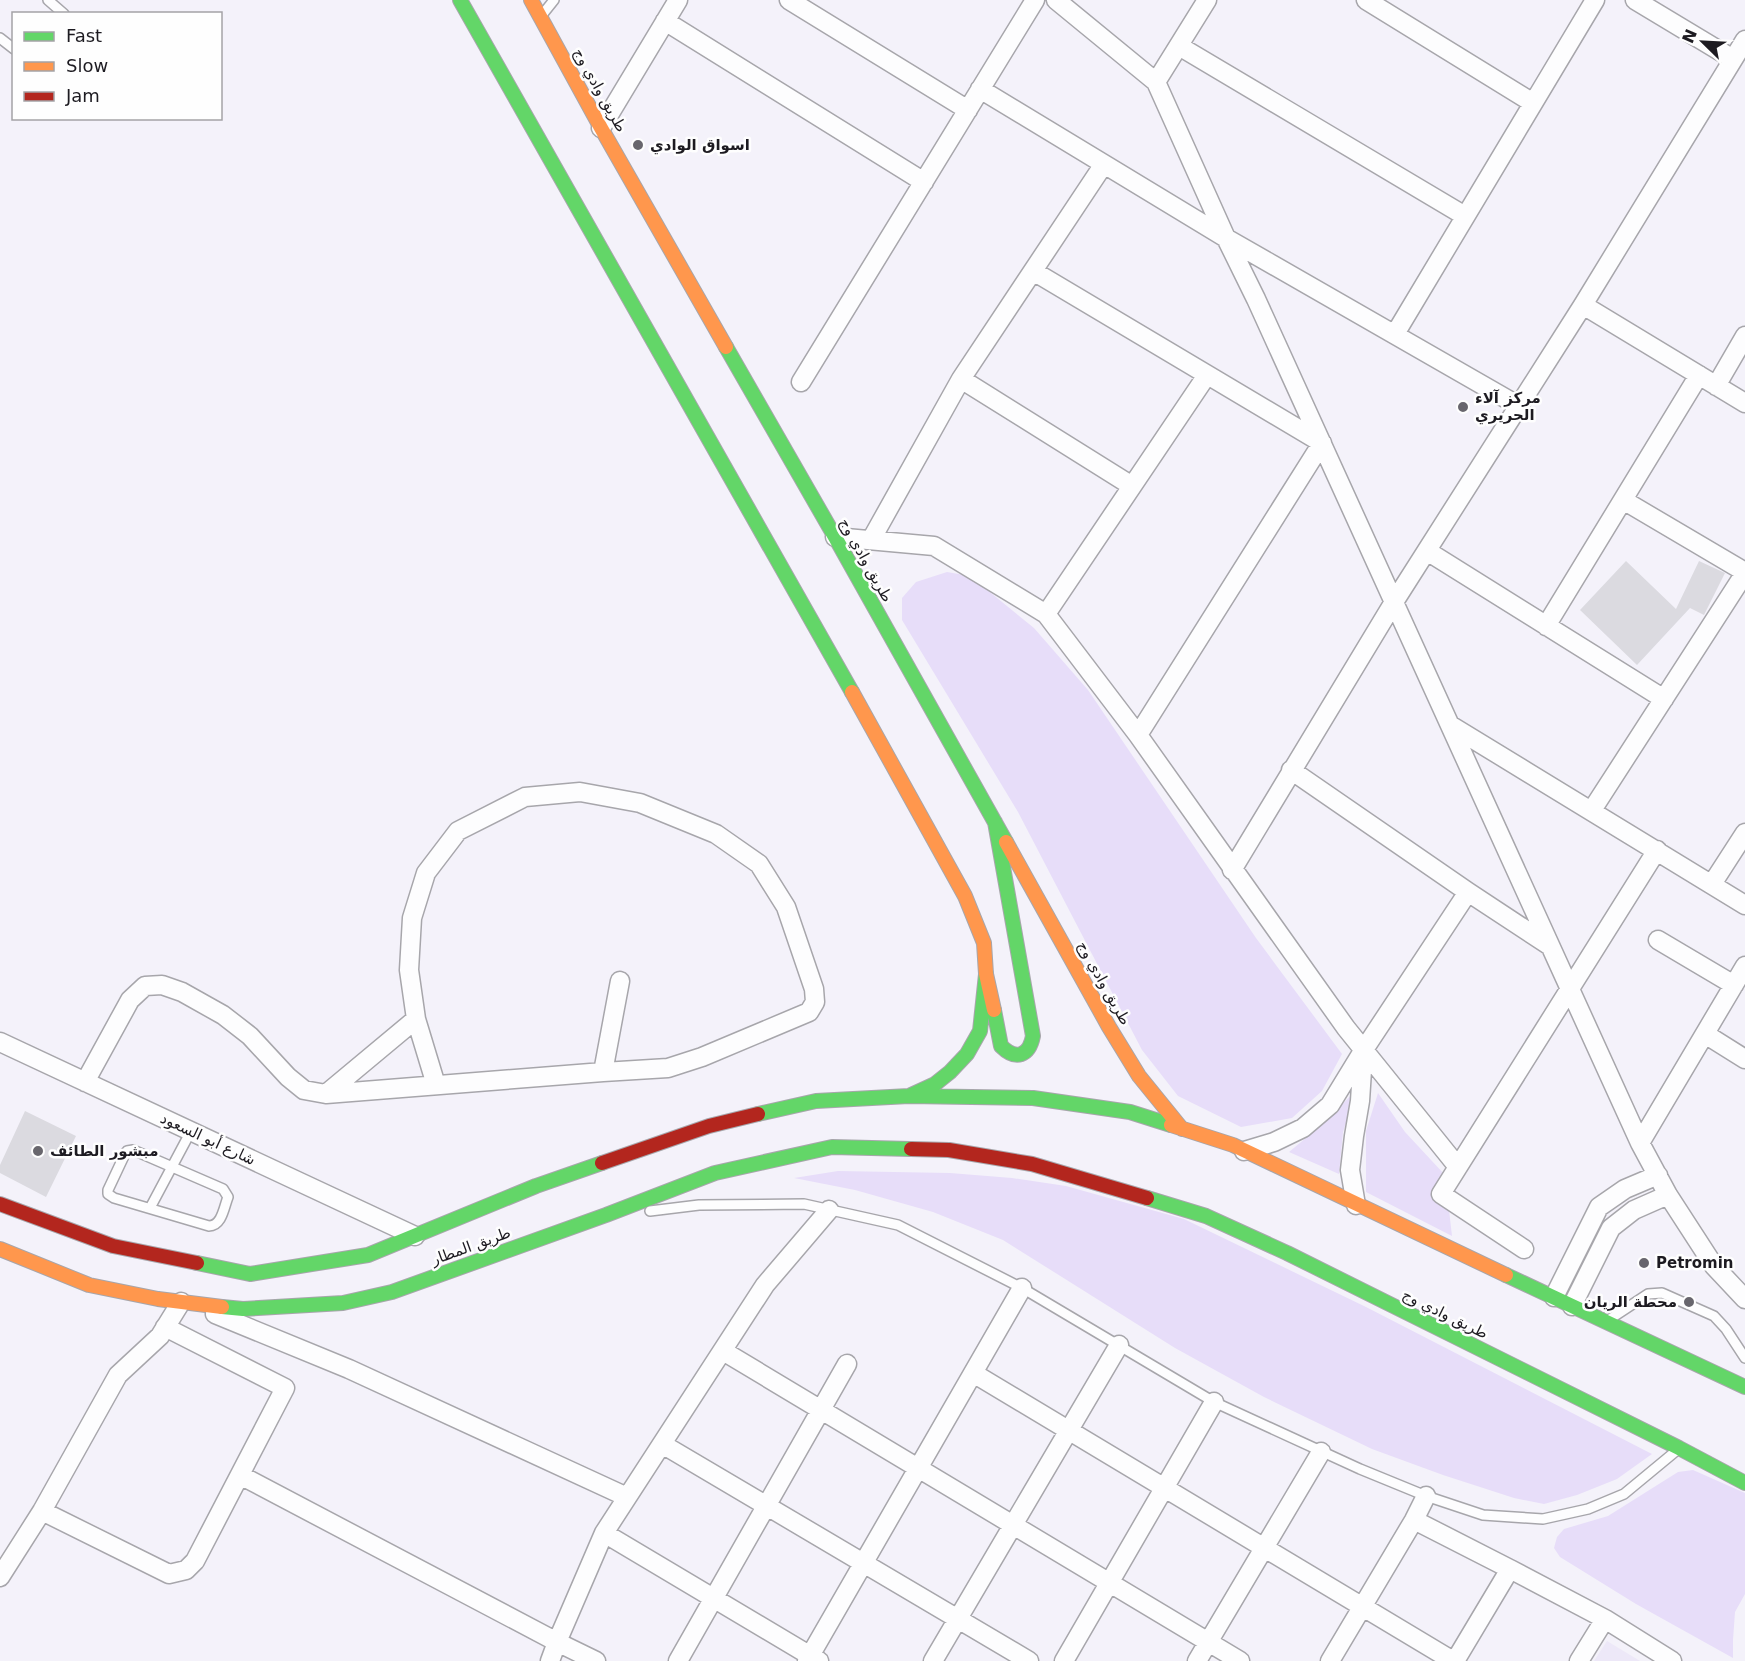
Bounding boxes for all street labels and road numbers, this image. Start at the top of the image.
street label: طريق وادي وج [569,45,630,136]
street label: طريق وادي وج [835,515,896,606]
street label: طريق وادي وج [1073,938,1134,1029]
street label: شارع أبو السعود [158,1108,259,1169]
street label: طريق المطار [428,1223,513,1269]
street label: طريق وادي وج [1399,1285,1491,1343]

